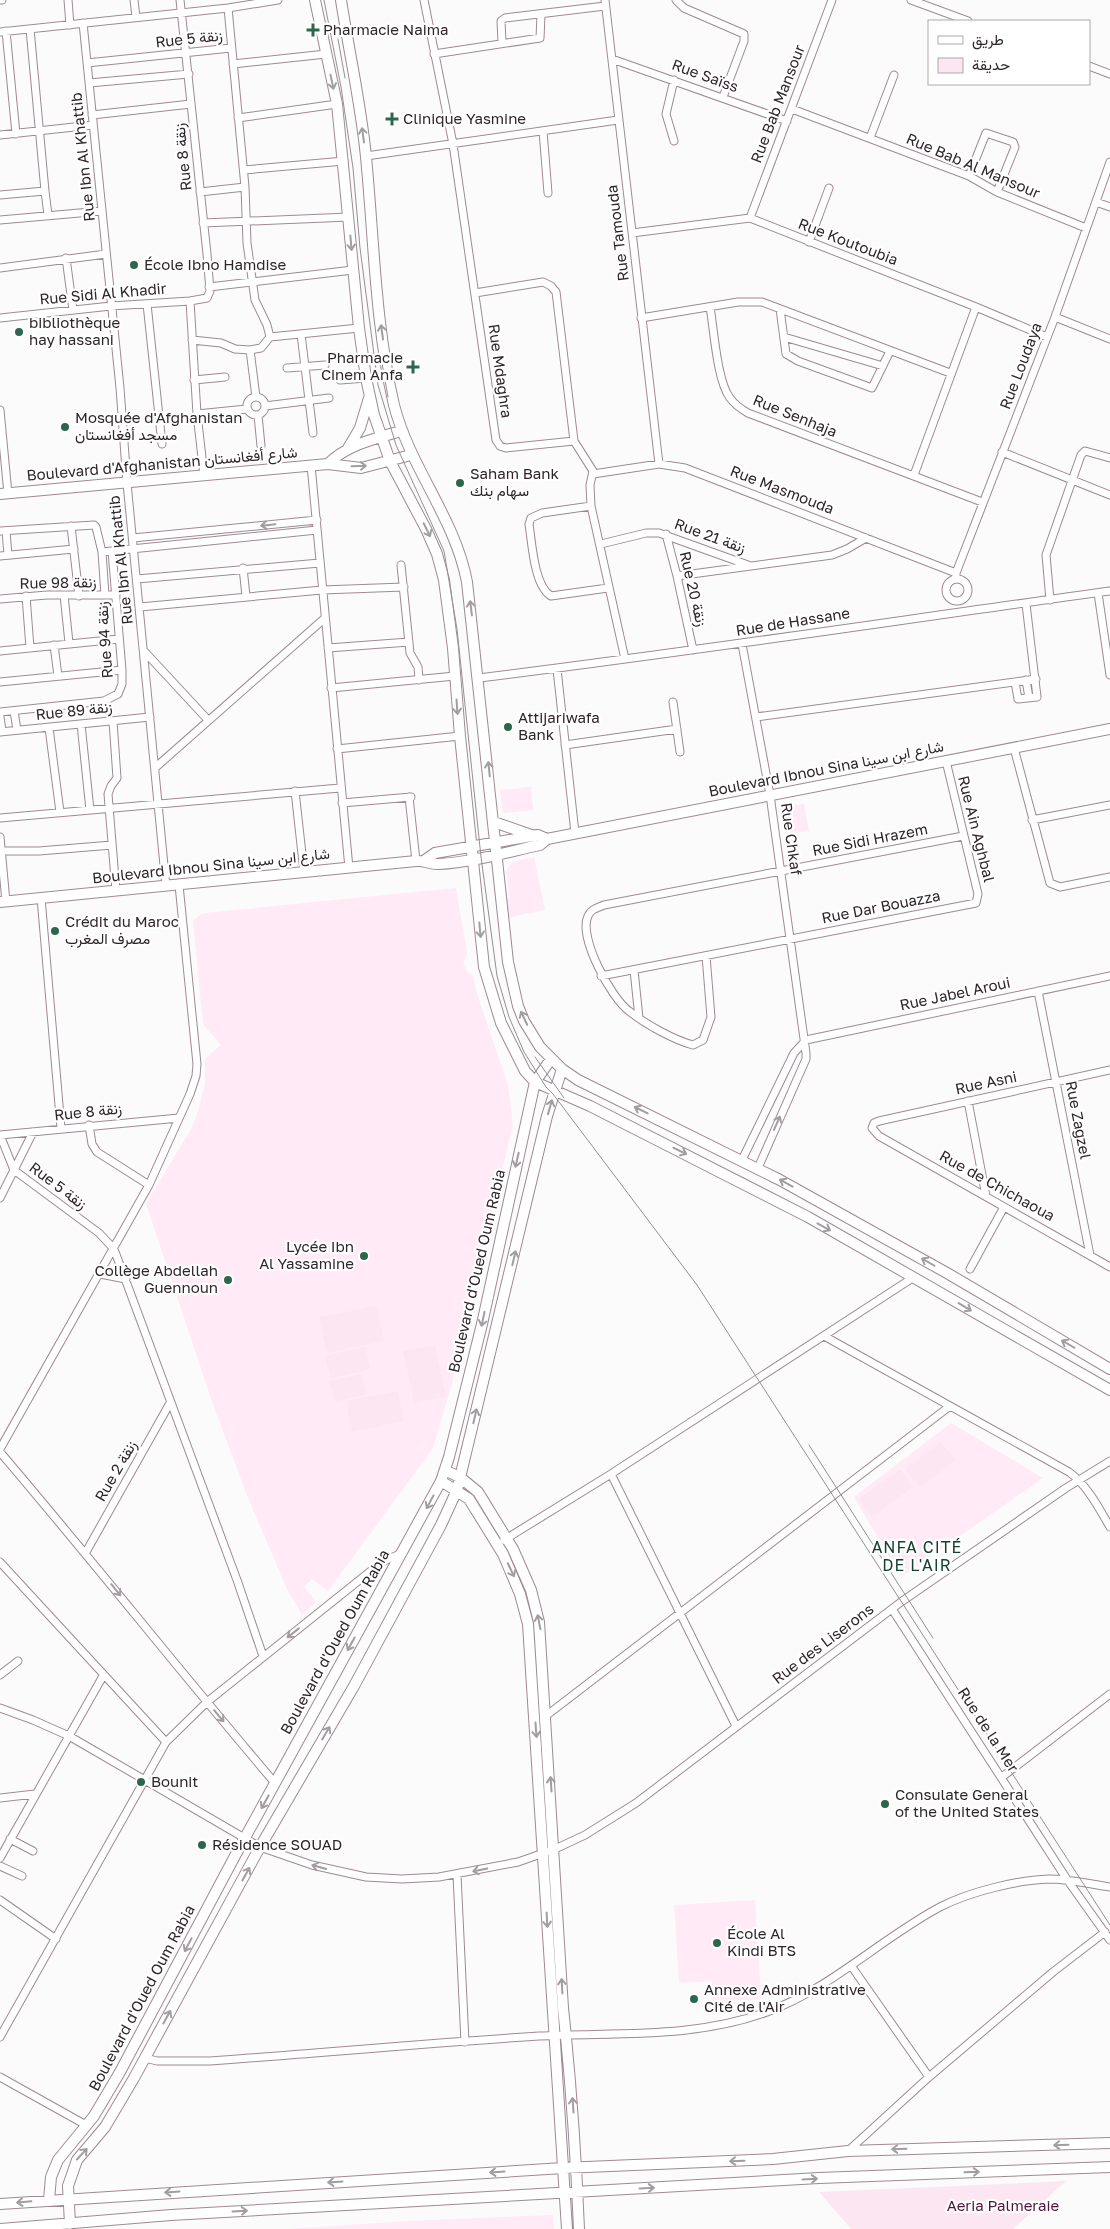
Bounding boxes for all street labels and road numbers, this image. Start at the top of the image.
street label: Rue 5 زنقة [154,26,224,51]
street label: Rue Bab Mansour [746,42,808,165]
street label: Rue Saïss [670,55,741,95]
street label: Rue Ibn Al Khattib [66,92,98,223]
street label: Rue 8 زنقة [170,122,196,192]
street label: Rue Bab Al Mansour [904,129,1043,201]
street label: Rue Tamouda [602,184,632,282]
street label: Rue Koutoubia [796,214,901,268]
street label: Rue Sidi Al Khadir [39,278,167,308]
street label: Rue Loudaya [995,320,1045,412]
street label: Rue Mdaghra [485,323,516,419]
street label: Rue Senhaja [751,390,840,440]
street label: Boulevard d'Afghanistan شارع أفغانستان [26,442,298,487]
street label: Rue Masmouda [728,461,837,517]
street label: Rue Ibn Al Khattib [104,495,136,626]
street label: Rue 21 زنقة [672,514,749,557]
street label: Rue 20 زنقة [676,549,711,628]
street label: Rue 98 زنقة [19,572,97,593]
street label: Rue 94 زنقة [92,601,117,679]
street label: Rue de Hassane [735,603,851,639]
street label: Rue 89 زنقة [35,697,113,724]
street label: Boulevard Ibnou Sina شارع ابن سينا [707,736,946,803]
street label: Rue Ain Aghbal [955,774,999,884]
street label: Rue Chkaf [778,801,806,877]
street label: Rue Sidi Hrazem [811,819,929,859]
street label: Boulevard Ibnou Sina شارع ابن سينا [91,844,331,889]
street label: Rue Dar Bouazza [820,886,942,926]
street label: Rue Jabel Aroui [898,973,1012,1014]
street label: Rue Asni [953,1067,1018,1097]
street label: Rue Zagzel [1063,1079,1095,1161]
street label: Rue 8 زنقة [53,1099,123,1125]
street label: Rue de Chichaoua [937,1146,1058,1224]
street label: Rue 5 زنقة [26,1158,91,1214]
street label: Boulevard d'Oued Oum Rabia [444,1167,508,1374]
street label: Rue 2 زنقة [90,1437,141,1505]
street label: Boulevard d'Oued Oum Rabia [276,1546,392,1737]
street label: Rue des Liserons [768,1599,877,1687]
street label: Rue de la Mer [955,1684,1023,1775]
street label: Boulevard d'Oued Oum Rabia [84,1901,198,2094]

